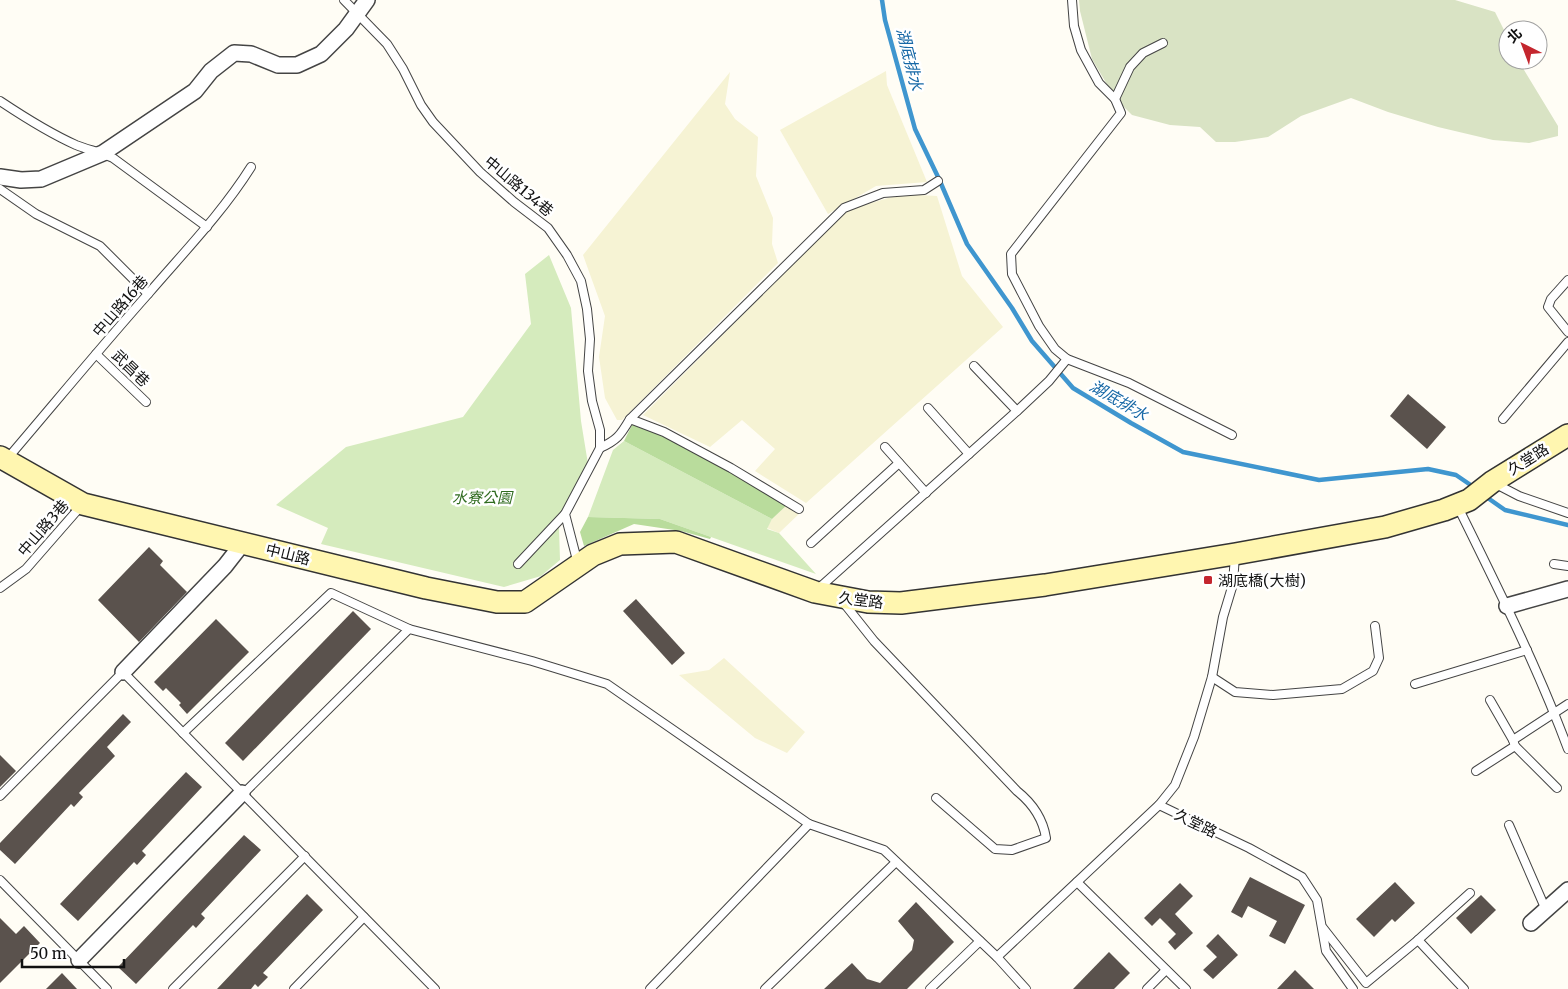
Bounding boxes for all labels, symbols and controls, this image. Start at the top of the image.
north arrow [1498,20,1548,70]
text: 北 [1503,24,1526,47]
water label: 湖底排水 [893,26,928,93]
street label: 中山路134巷 [481,152,557,220]
street label: 中山路16巷 [88,271,152,341]
street label: 武昌巷 [108,346,154,390]
water label: 湖底排水 [1086,375,1153,425]
street label: 久堂路 [1504,439,1552,479]
park label: 水寮公園 [452,488,514,507]
street label: 中山路3巷 [13,496,73,560]
street label: 中山路 [264,539,312,569]
place label: 湖底橋(大樹) [1218,571,1306,590]
marker: 湖底橋(大樹) [1202,574,1214,586]
street label: 久堂路 [838,588,884,612]
street label: 久堂路 [1172,805,1220,841]
scale bar [22,936,125,968]
text: 50 m [30,944,67,963]

